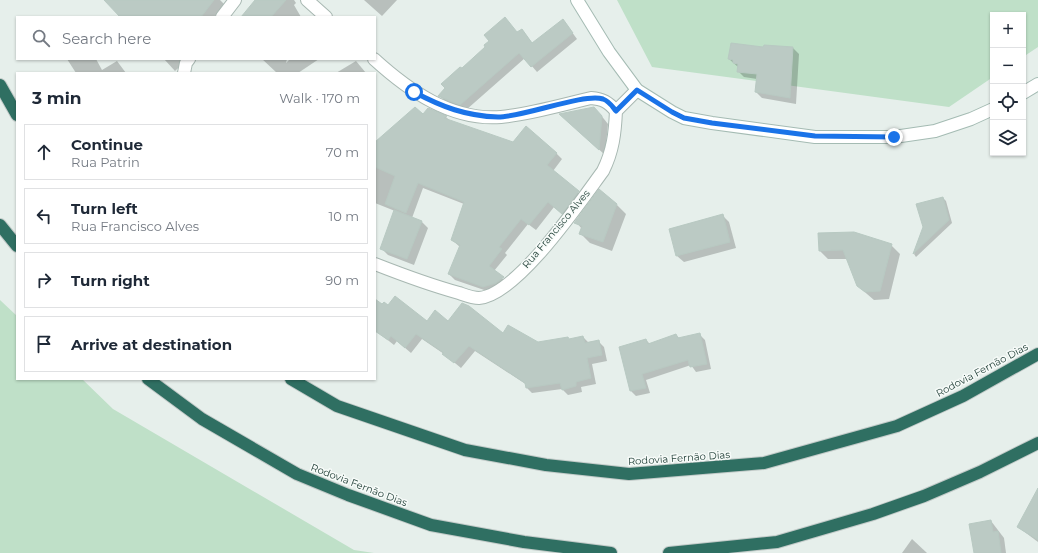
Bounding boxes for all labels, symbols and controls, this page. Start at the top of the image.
map controls [990,12,1026,156]
button: + [990,12,1026,48]
search box [16,16,376,60]
icon: search [30,27,52,49]
text: Search here [62,29,151,48]
button: − [990,48,1026,84]
route start [405,83,423,101]
button: locate [990,84,1026,120]
text: 3 min [32,88,82,108]
text: Walk · 170 m [279,90,360,106]
button: layers [990,120,1026,156]
route end [885,128,903,146]
text: Continue [71,135,143,154]
icon: ahead [33,141,55,163]
text: 70 m [326,144,359,160]
text: Rua Patrin [71,154,140,170]
street label: Rua Francisco Alves [519,187,593,271]
text: Turn left [71,199,138,218]
icon: left [33,205,55,227]
text: 10 m [329,208,359,224]
text: Rua Francisco Alves [71,218,199,234]
icon: right [33,269,55,291]
text: Turn right [71,271,150,290]
text: 90 m [325,272,359,288]
icon: arrive [33,333,55,355]
text: Arrive at destination [71,335,232,354]
street label: Rodovia Fernão Dias [934,340,1030,400]
street label: Rodovia Fernão Dias [627,448,731,468]
street label: Rodovia Fernão Dias [309,461,409,509]

